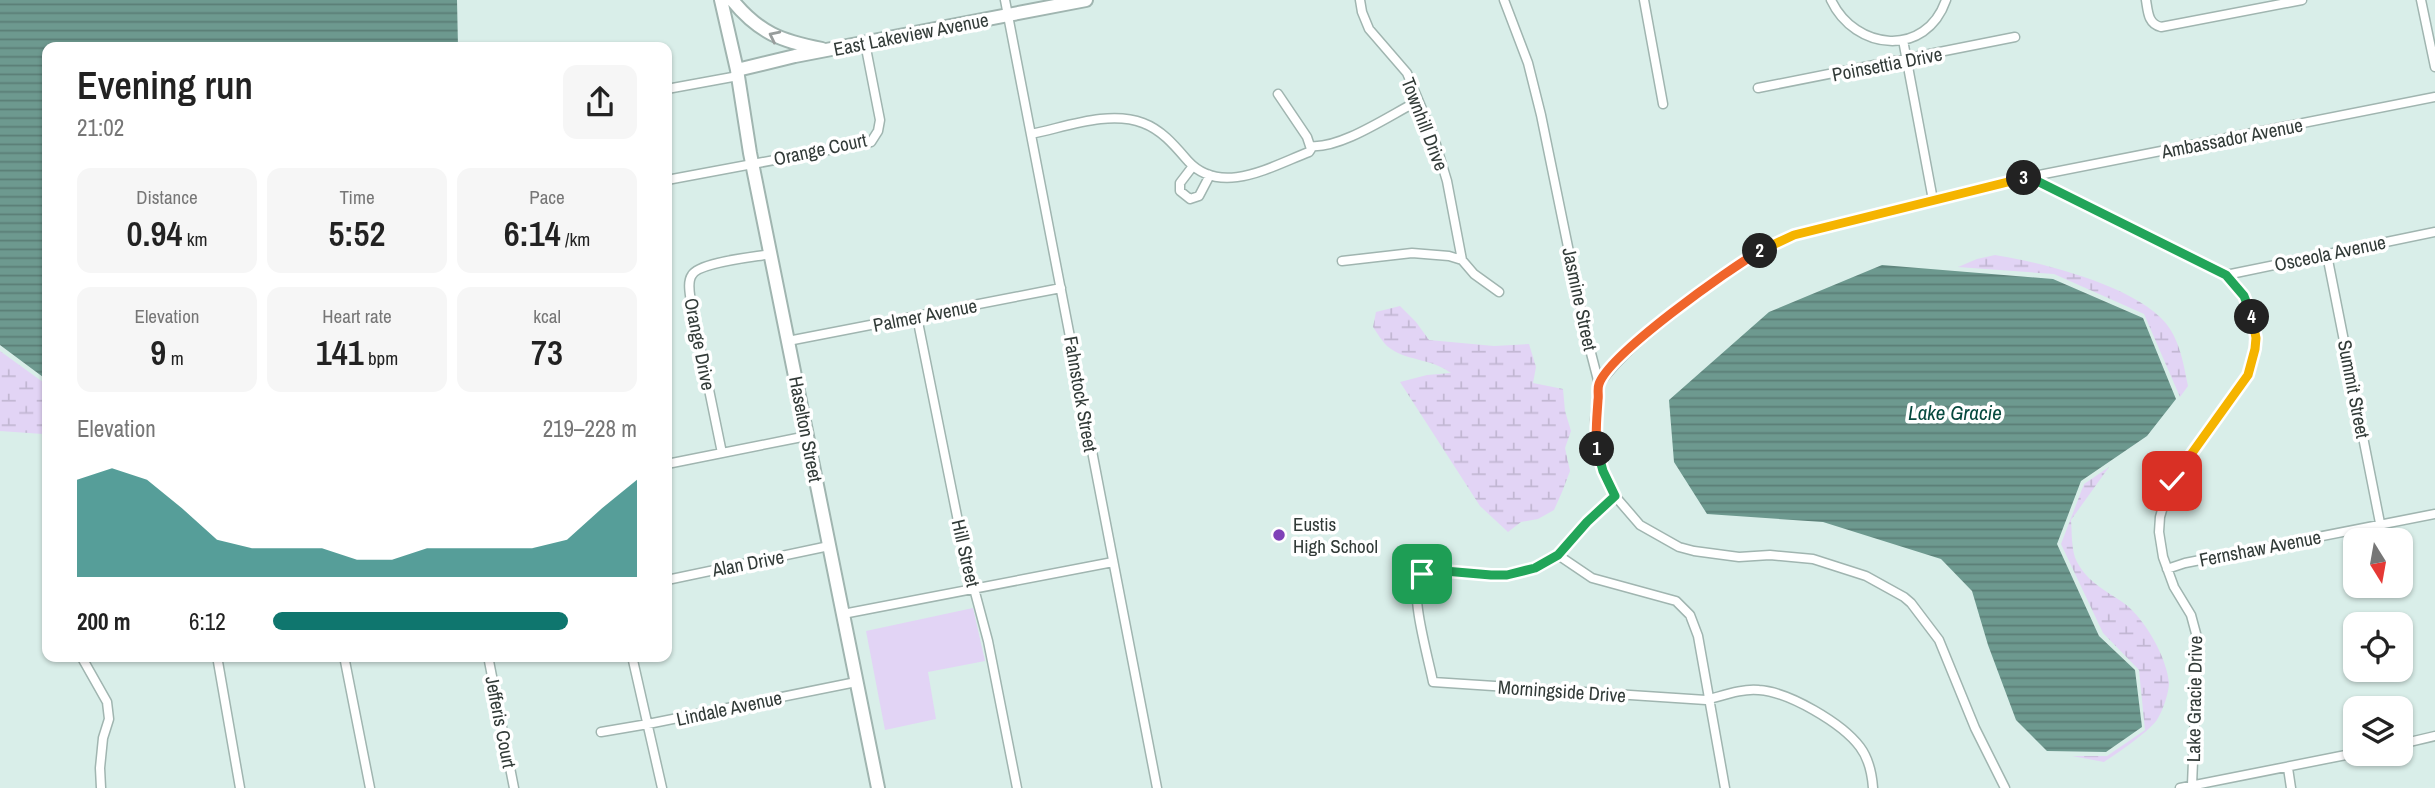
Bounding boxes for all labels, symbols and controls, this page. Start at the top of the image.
street label: East Lakeview Avenue [831,6,991,62]
one-way arrow [769,30,781,44]
street label: Poinsettia Drive [1830,41,1944,87]
text: Evening run [77,60,253,111]
button: share [563,65,637,139]
street label: Townhill Drive [1395,74,1455,174]
text: 21:02 [77,112,124,143]
street label: Ambassador Avenue [2158,112,2305,165]
street label: Orange Court [771,126,870,172]
pin: 3 [2007,160,2042,196]
text: 3 [2019,164,2028,190]
text: Distance [136,184,198,210]
text: Time [339,184,375,210]
text: Pace [529,184,565,210]
text: 0.94 [127,210,182,257]
text: 5:52 [329,210,385,257]
text: 6:14 [504,210,561,257]
text: km [182,226,207,252]
text: /km [561,226,590,252]
street label: Osceola Avenue [2272,229,2388,277]
pin: 2 [1742,233,1778,268]
text: 2 [1755,237,1764,263]
street label: Jasmine Street [1556,245,1604,354]
street label: Palmer Avenue [871,292,979,338]
street label: Orange Drive [678,296,722,392]
pin: 4 [2234,300,2270,334]
text: Elevation [135,303,199,329]
text: Heart rate [322,303,392,329]
text: kcal [533,303,561,329]
text: 4 [2247,303,2256,329]
text: 9 [150,329,166,376]
text: 141 [316,329,364,376]
text: 73 [531,329,563,376]
street label: Fahnstock Street [1058,334,1104,455]
street label: Summit Street [2332,338,2376,441]
text: m [166,345,184,371]
text: bpm [364,345,398,371]
street label: Haselton Street [783,374,829,485]
water label: Lake Gracie [1908,398,2002,427]
text: Elevation [77,413,156,444]
text: 219–228 m [543,413,637,444]
pin: 1 [1580,432,1614,466]
text: 1 [1592,435,1601,461]
pin [2142,451,2202,511]
icon: check [2153,462,2191,500]
place label: Eustis High School [1293,511,1378,559]
street label: Hill Street [946,517,987,590]
street label: Fernshaw Avenue [2197,523,2323,573]
marker: Eustis High School [1271,527,1287,543]
north arrow [2343,528,2413,598]
map controls [2343,528,2413,766]
street label: Alan Drive [709,543,786,583]
pin [1392,544,1452,604]
icon: arrive [1403,555,1441,593]
text: 200 m [77,606,130,637]
text: 6:12 [189,606,226,637]
button: locate [2343,612,2413,682]
street label: Lake Gracie Drive [2180,636,2208,762]
street label: Jefferis Court [479,674,523,771]
street label: Morningside Drive [1497,674,1627,708]
street label: Lindale Avenue [674,684,784,732]
button: layers [2343,696,2413,766]

